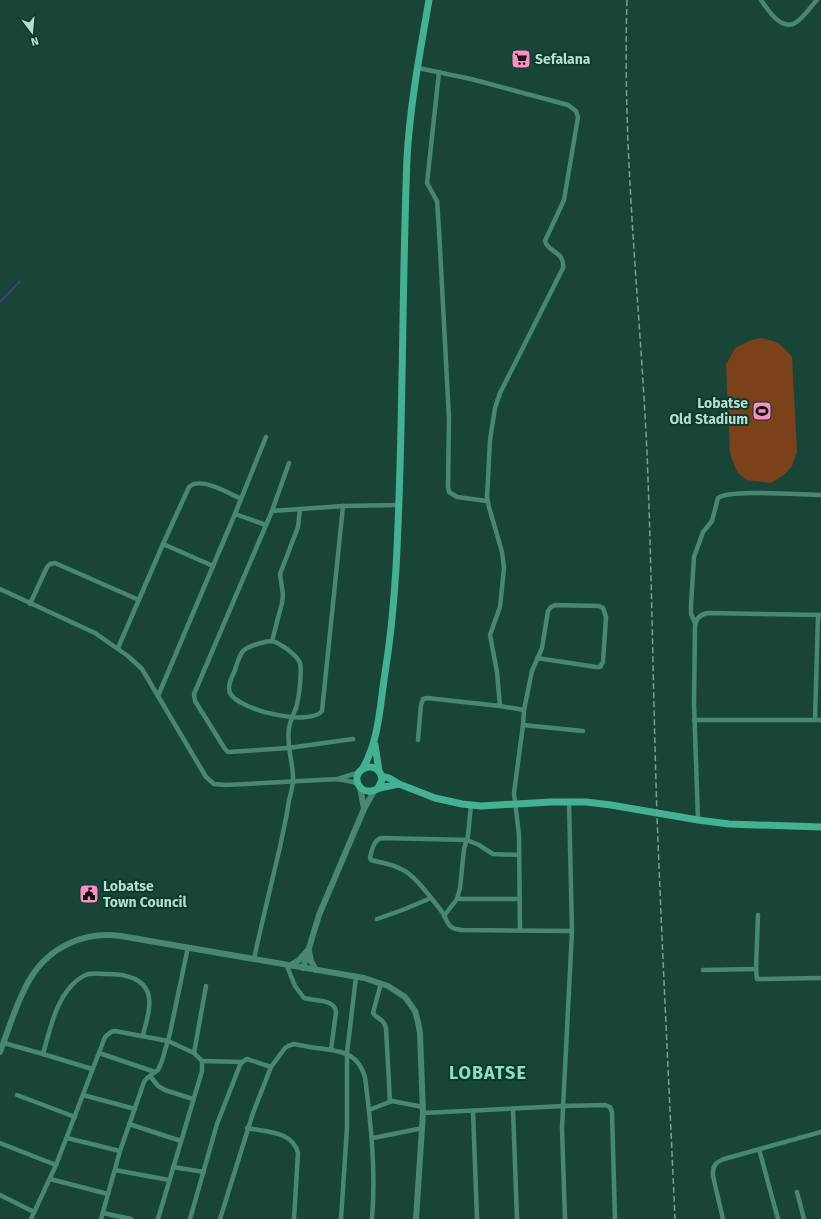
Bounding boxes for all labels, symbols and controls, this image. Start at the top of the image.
north arrow [12,12,52,52]
text: N [29,34,40,48]
supermarket icon: Sefalana [510,48,532,70]
place label: Sefalana [535,51,591,68]
place label: Lobatse Old Stadium [669,395,748,428]
sports icon: Lobatse Old Stadium [751,400,773,422]
place label: Lobatse Town Council [103,878,188,911]
public building icon: Lobatse Town Council [78,883,100,905]
district label: LOBATSE [449,1062,527,1084]

